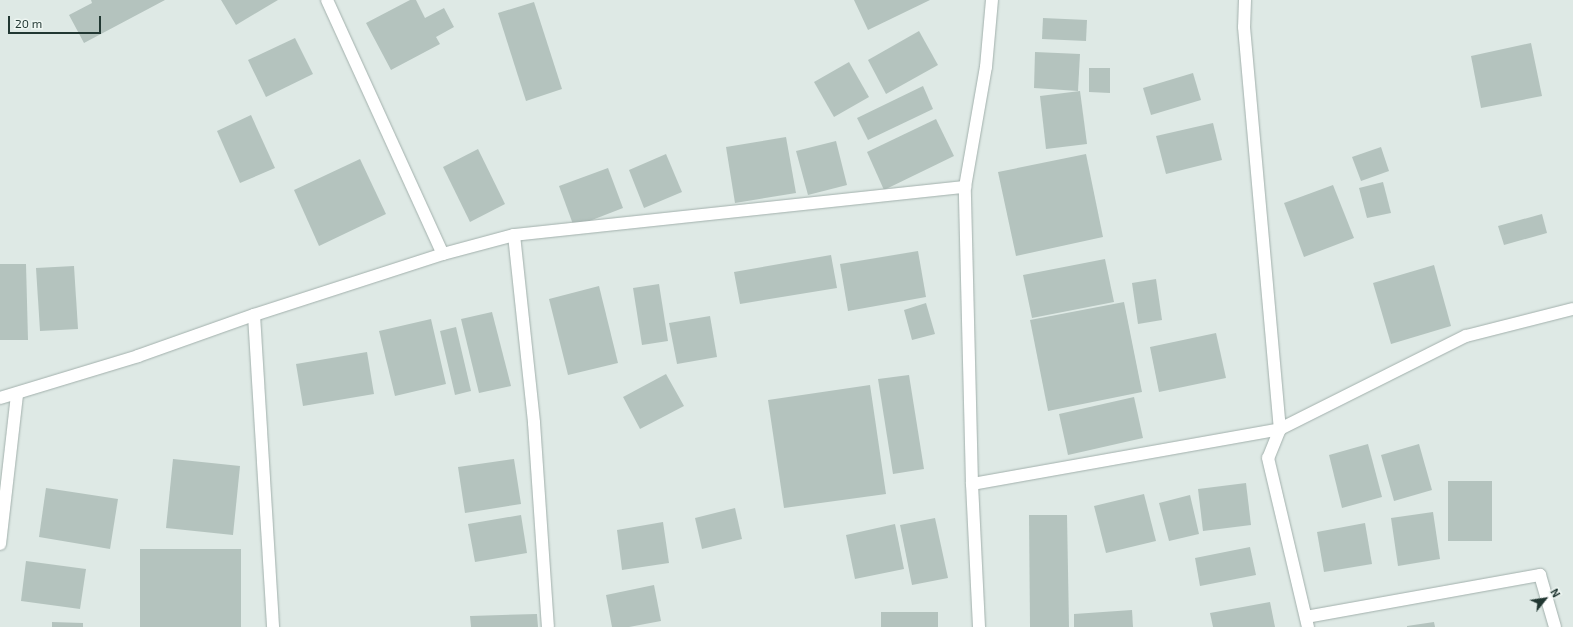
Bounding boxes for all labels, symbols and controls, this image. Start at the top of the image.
scale bar [10,8,103,34]
text: 20 m [15,16,42,30]
north arrow [1525,579,1565,619]
text: N [1548,586,1563,599]

